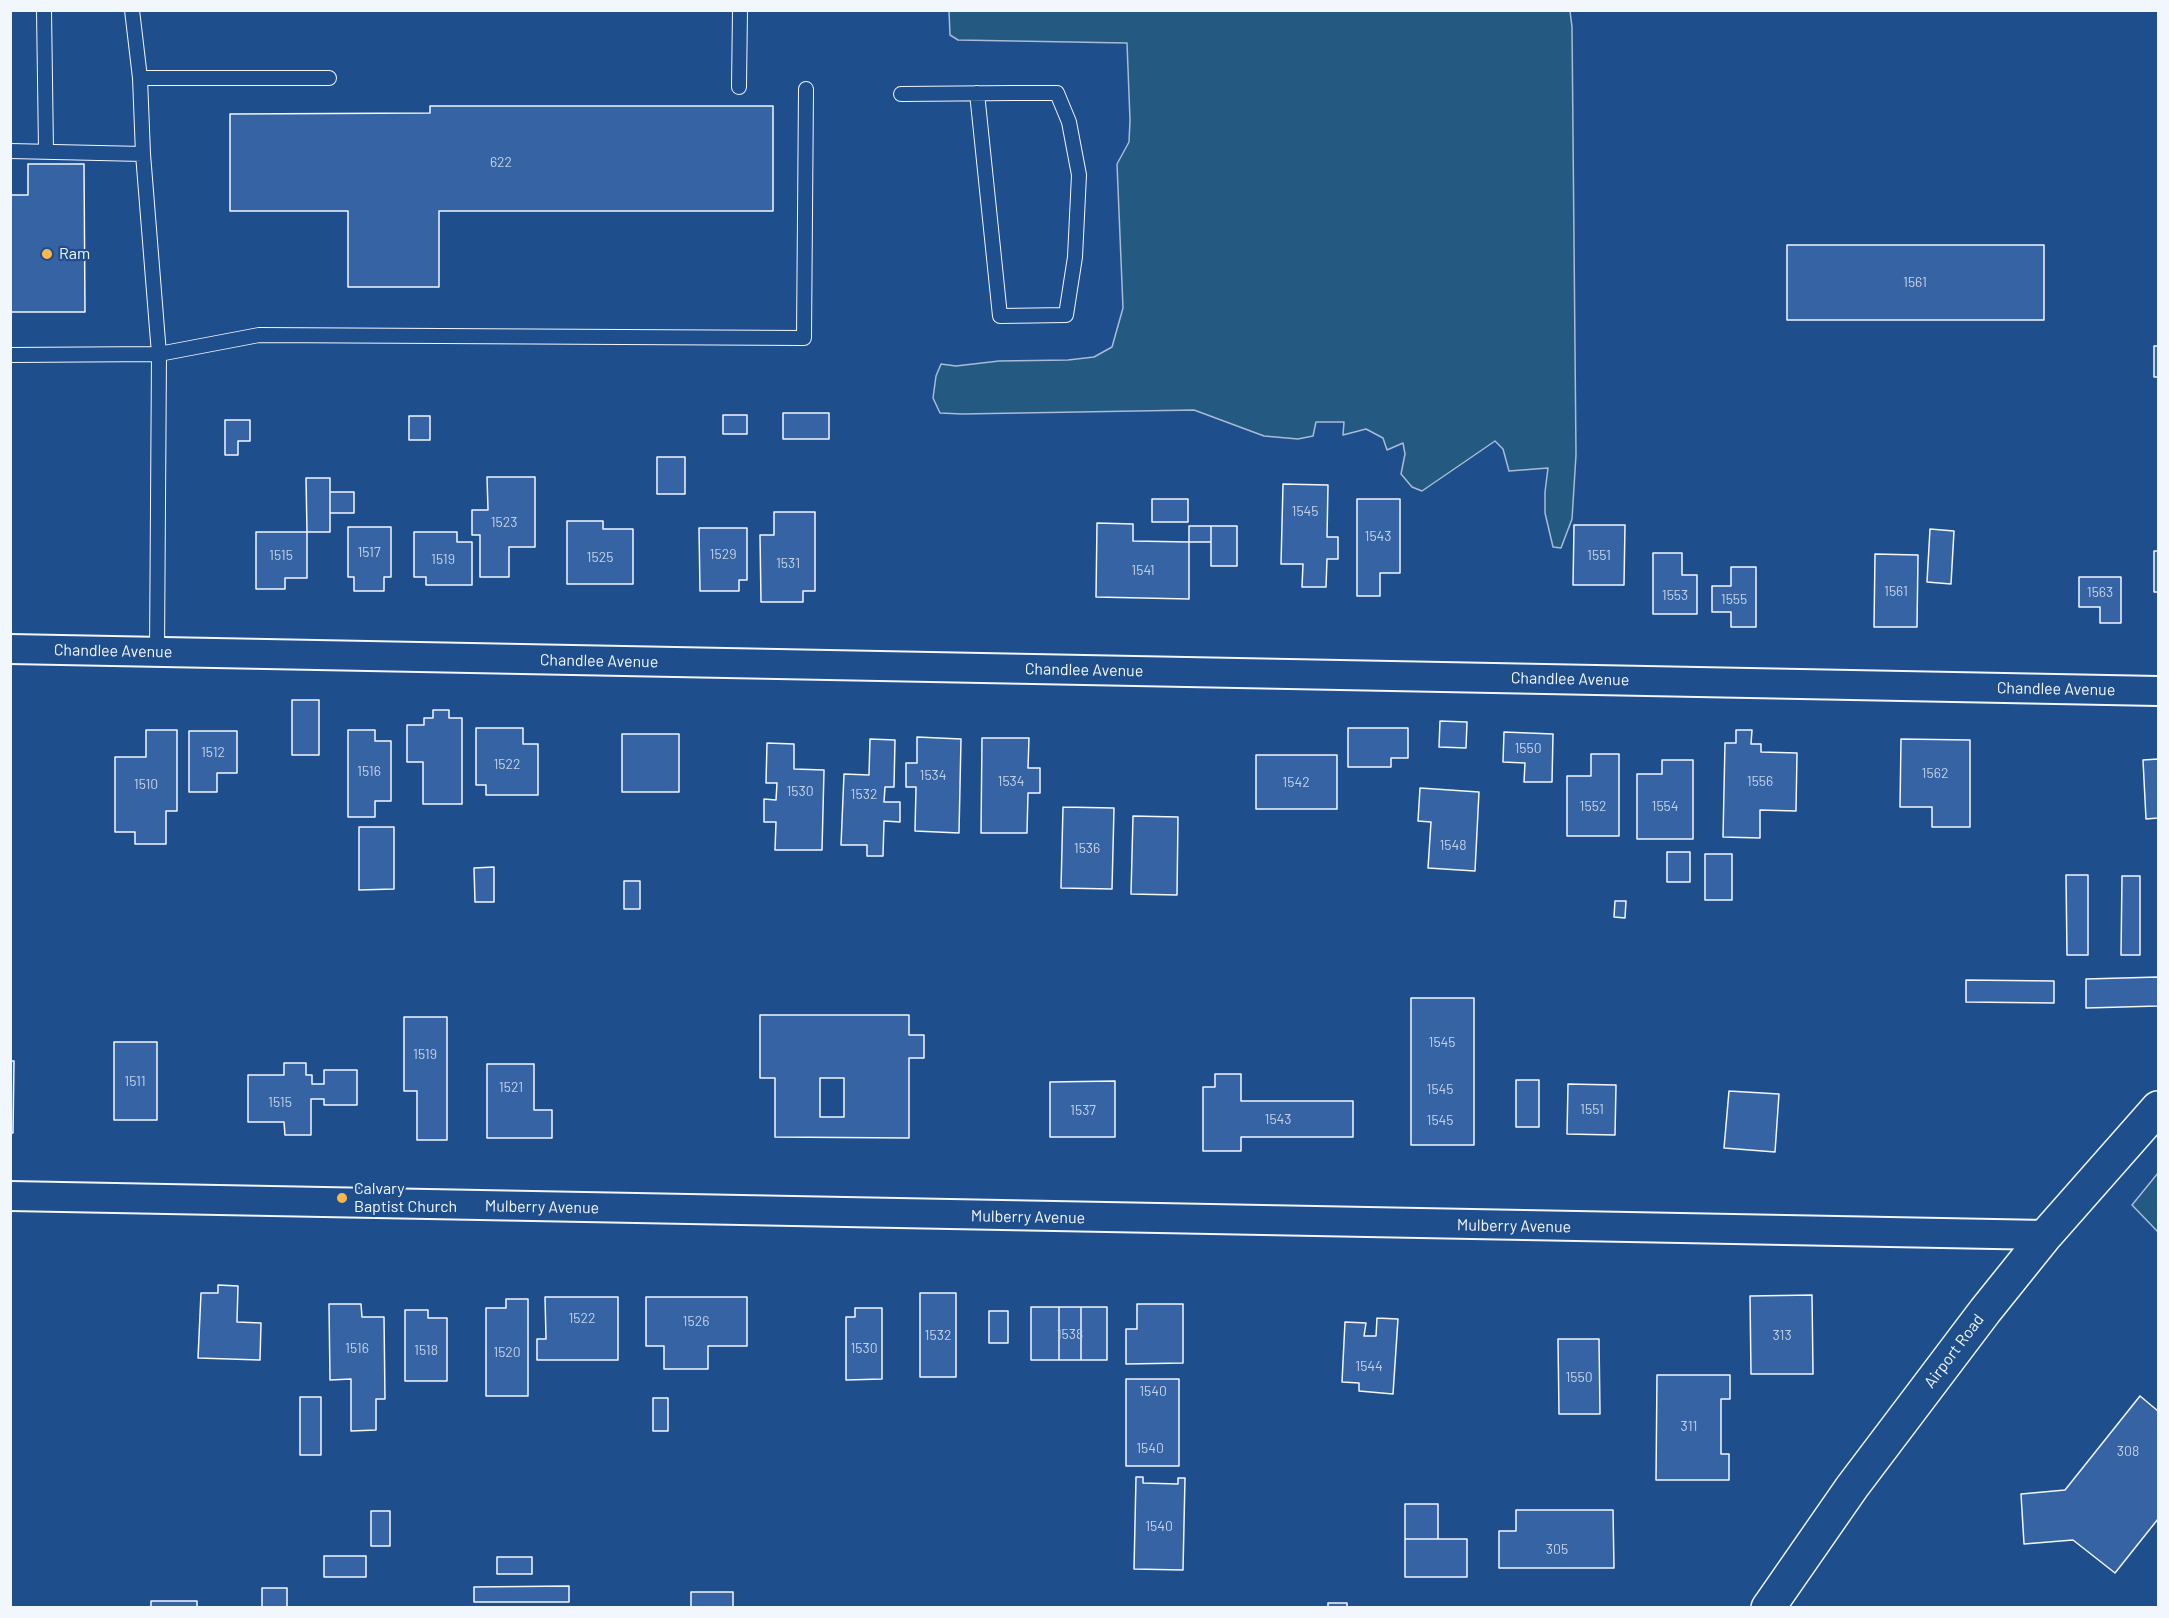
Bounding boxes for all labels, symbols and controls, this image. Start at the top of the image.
house number: 622 [490,154,512,170]
place label: Ram [59,244,90,264]
marker: Ram [40,247,54,261]
house number: 1561 [1903,274,1927,290]
house number: 1545 [1291,503,1319,519]
house number: 1523 [491,514,517,530]
house number: 1543 [1364,528,1392,544]
house number: 1517 [357,544,381,560]
house number: 1529 [710,546,736,562]
house number: 1515 [269,547,293,563]
house number: 1551 [1587,547,1611,563]
house number: 1525 [587,549,613,565]
house number: 1519 [431,551,455,567]
house number: 1531 [776,555,800,571]
house number: 1541 [1131,562,1155,578]
house number: 1561 [1884,583,1908,599]
house number: 1563 [2087,584,2113,600]
house number: 1553 [1662,587,1688,603]
house number: 1555 [1721,591,1747,607]
street label: Chandlee Avenue [54,640,172,662]
street label: Chandlee Avenue [540,650,658,672]
street label: Chandlee Avenue [1025,659,1143,681]
street label: Chandlee Avenue [1511,668,1629,690]
street label: Chandlee Avenue [1997,678,2115,700]
house number: 1550 [1514,740,1542,756]
house number: 1512 [201,744,225,760]
house number: 1522 [493,756,521,772]
house number: 1516 [357,763,381,779]
house number: 1562 [1922,765,1948,781]
house number: 1534 [919,767,947,783]
house number: 1534 [997,773,1025,789]
house number: 1556 [1747,773,1773,789]
house number: 1542 [1282,774,1310,790]
house number: 1510 [134,776,158,792]
house number: 1530 [786,783,814,799]
house number: 1532 [851,786,877,802]
house number: 1552 [1580,798,1606,814]
house number: 1554 [1651,798,1679,814]
house number: 1548 [1439,837,1467,853]
house number: 1536 [1074,840,1100,856]
house number: 1545 [1428,1034,1456,1050]
house number: 1519 [413,1046,437,1062]
house number: 1511 [124,1073,146,1089]
house number: 1521 [499,1079,523,1095]
house number: 1545 [1426,1081,1454,1097]
house number: 1515 [268,1094,292,1110]
house number: 1551 [1580,1101,1604,1117]
house number: 1537 [1070,1102,1096,1118]
house number: 1543 [1264,1111,1292,1127]
house number: 1545 [1426,1112,1454,1128]
place label: Calvary Baptist Church [354,1179,457,1217]
marker: Calvary Baptist Church [335,1191,349,1205]
street label: Mulberry Avenue [485,1196,599,1218]
street label: Mulberry Avenue [971,1206,1085,1228]
street label: Mulberry Avenue [1457,1215,1571,1237]
house number: 1522 [568,1310,596,1326]
street label: Airport Road [1920,1310,1988,1392]
house number: 1526 [683,1313,709,1329]
house number: 1538 [1057,1326,1083,1342]
house number: 1532 [925,1327,951,1343]
house number: 313 [1772,1327,1792,1343]
house number: 1516 [345,1340,369,1356]
house number: 1530 [850,1340,878,1356]
house number: 1518 [414,1342,438,1358]
house number: 1520 [493,1344,521,1360]
house number: 1544 [1355,1358,1383,1374]
house number: 1550 [1565,1369,1593,1385]
house number: 1540 [1139,1383,1167,1399]
house number: 311 [1681,1418,1697,1434]
house number: 1540 [1136,1440,1164,1456]
house number: 308 [2117,1443,2139,1459]
house number: 1540 [1145,1518,1173,1534]
house number: 305 [1546,1541,1568,1557]

